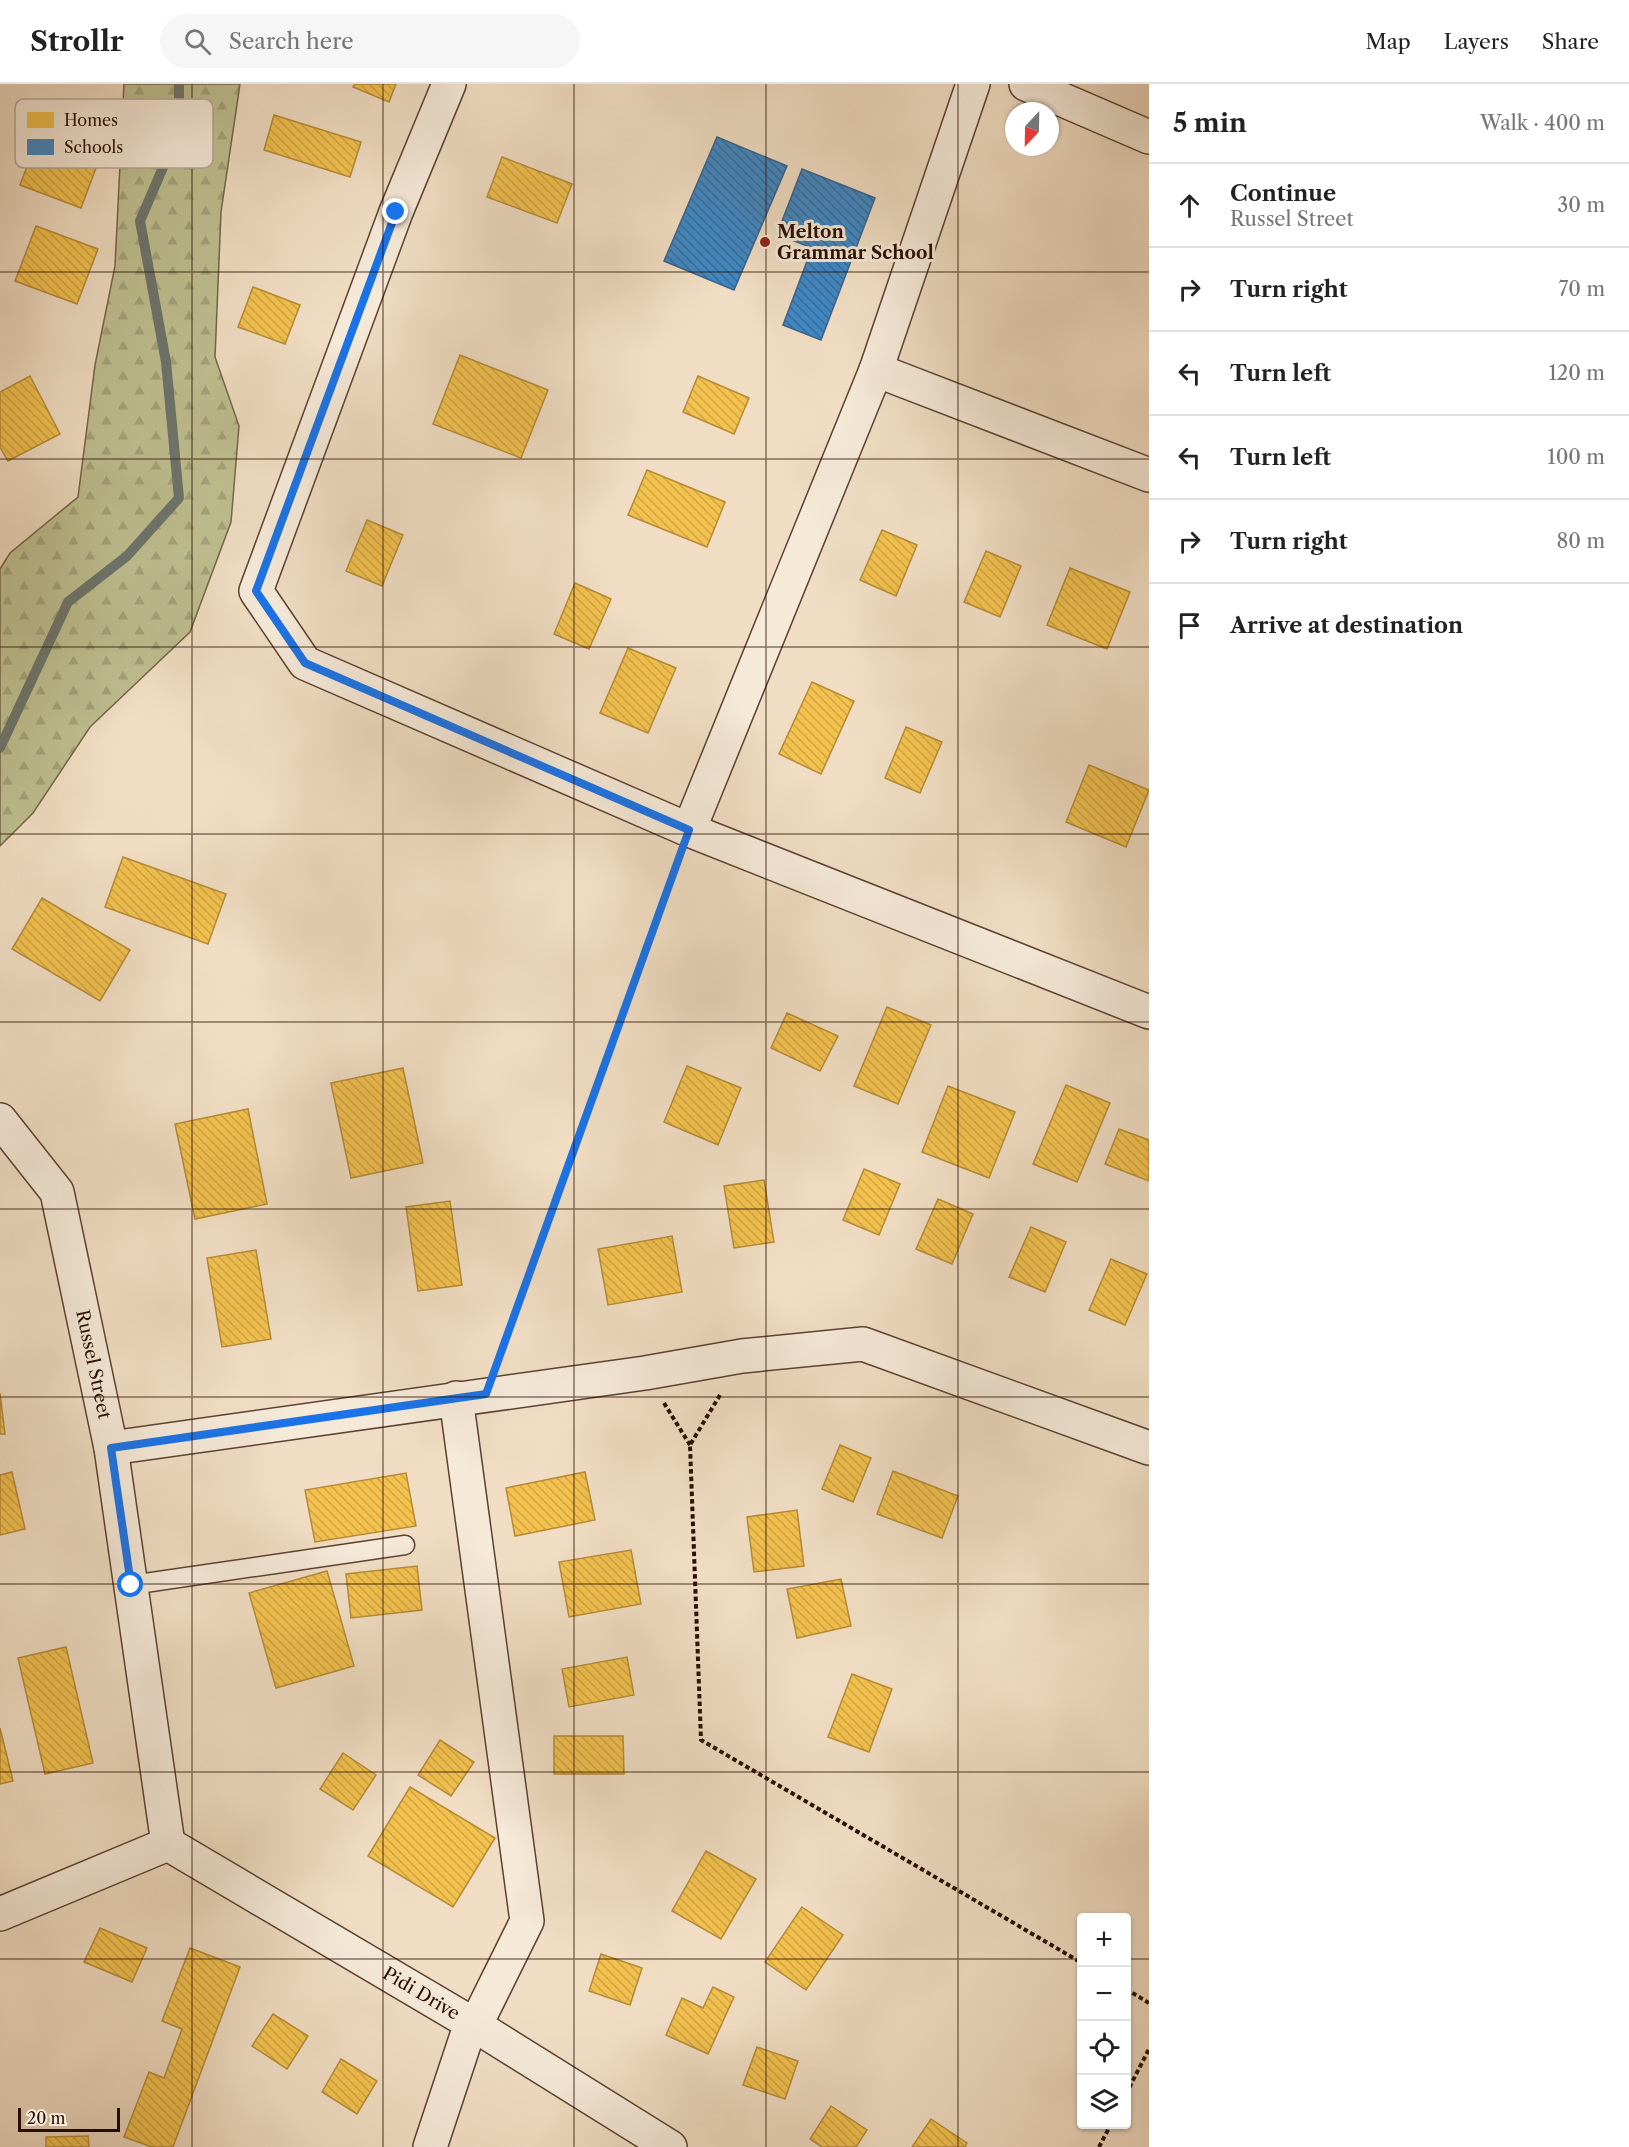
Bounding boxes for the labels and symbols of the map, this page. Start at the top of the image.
legend [15,99,213,168]
north arrow [1005,102,1059,156]
text: Homes [64,110,118,130]
text: Schools [64,137,123,157]
route end [382,198,408,224]
place label: Melton Grammar School [777,221,934,264]
marker: Melton Grammar School [758,235,772,249]
street label: Russel Street [71,1308,116,1422]
route start [117,1571,143,1597]
street label: Pidi Drive [379,1962,464,2025]
scale bar [18,2105,120,2132]

